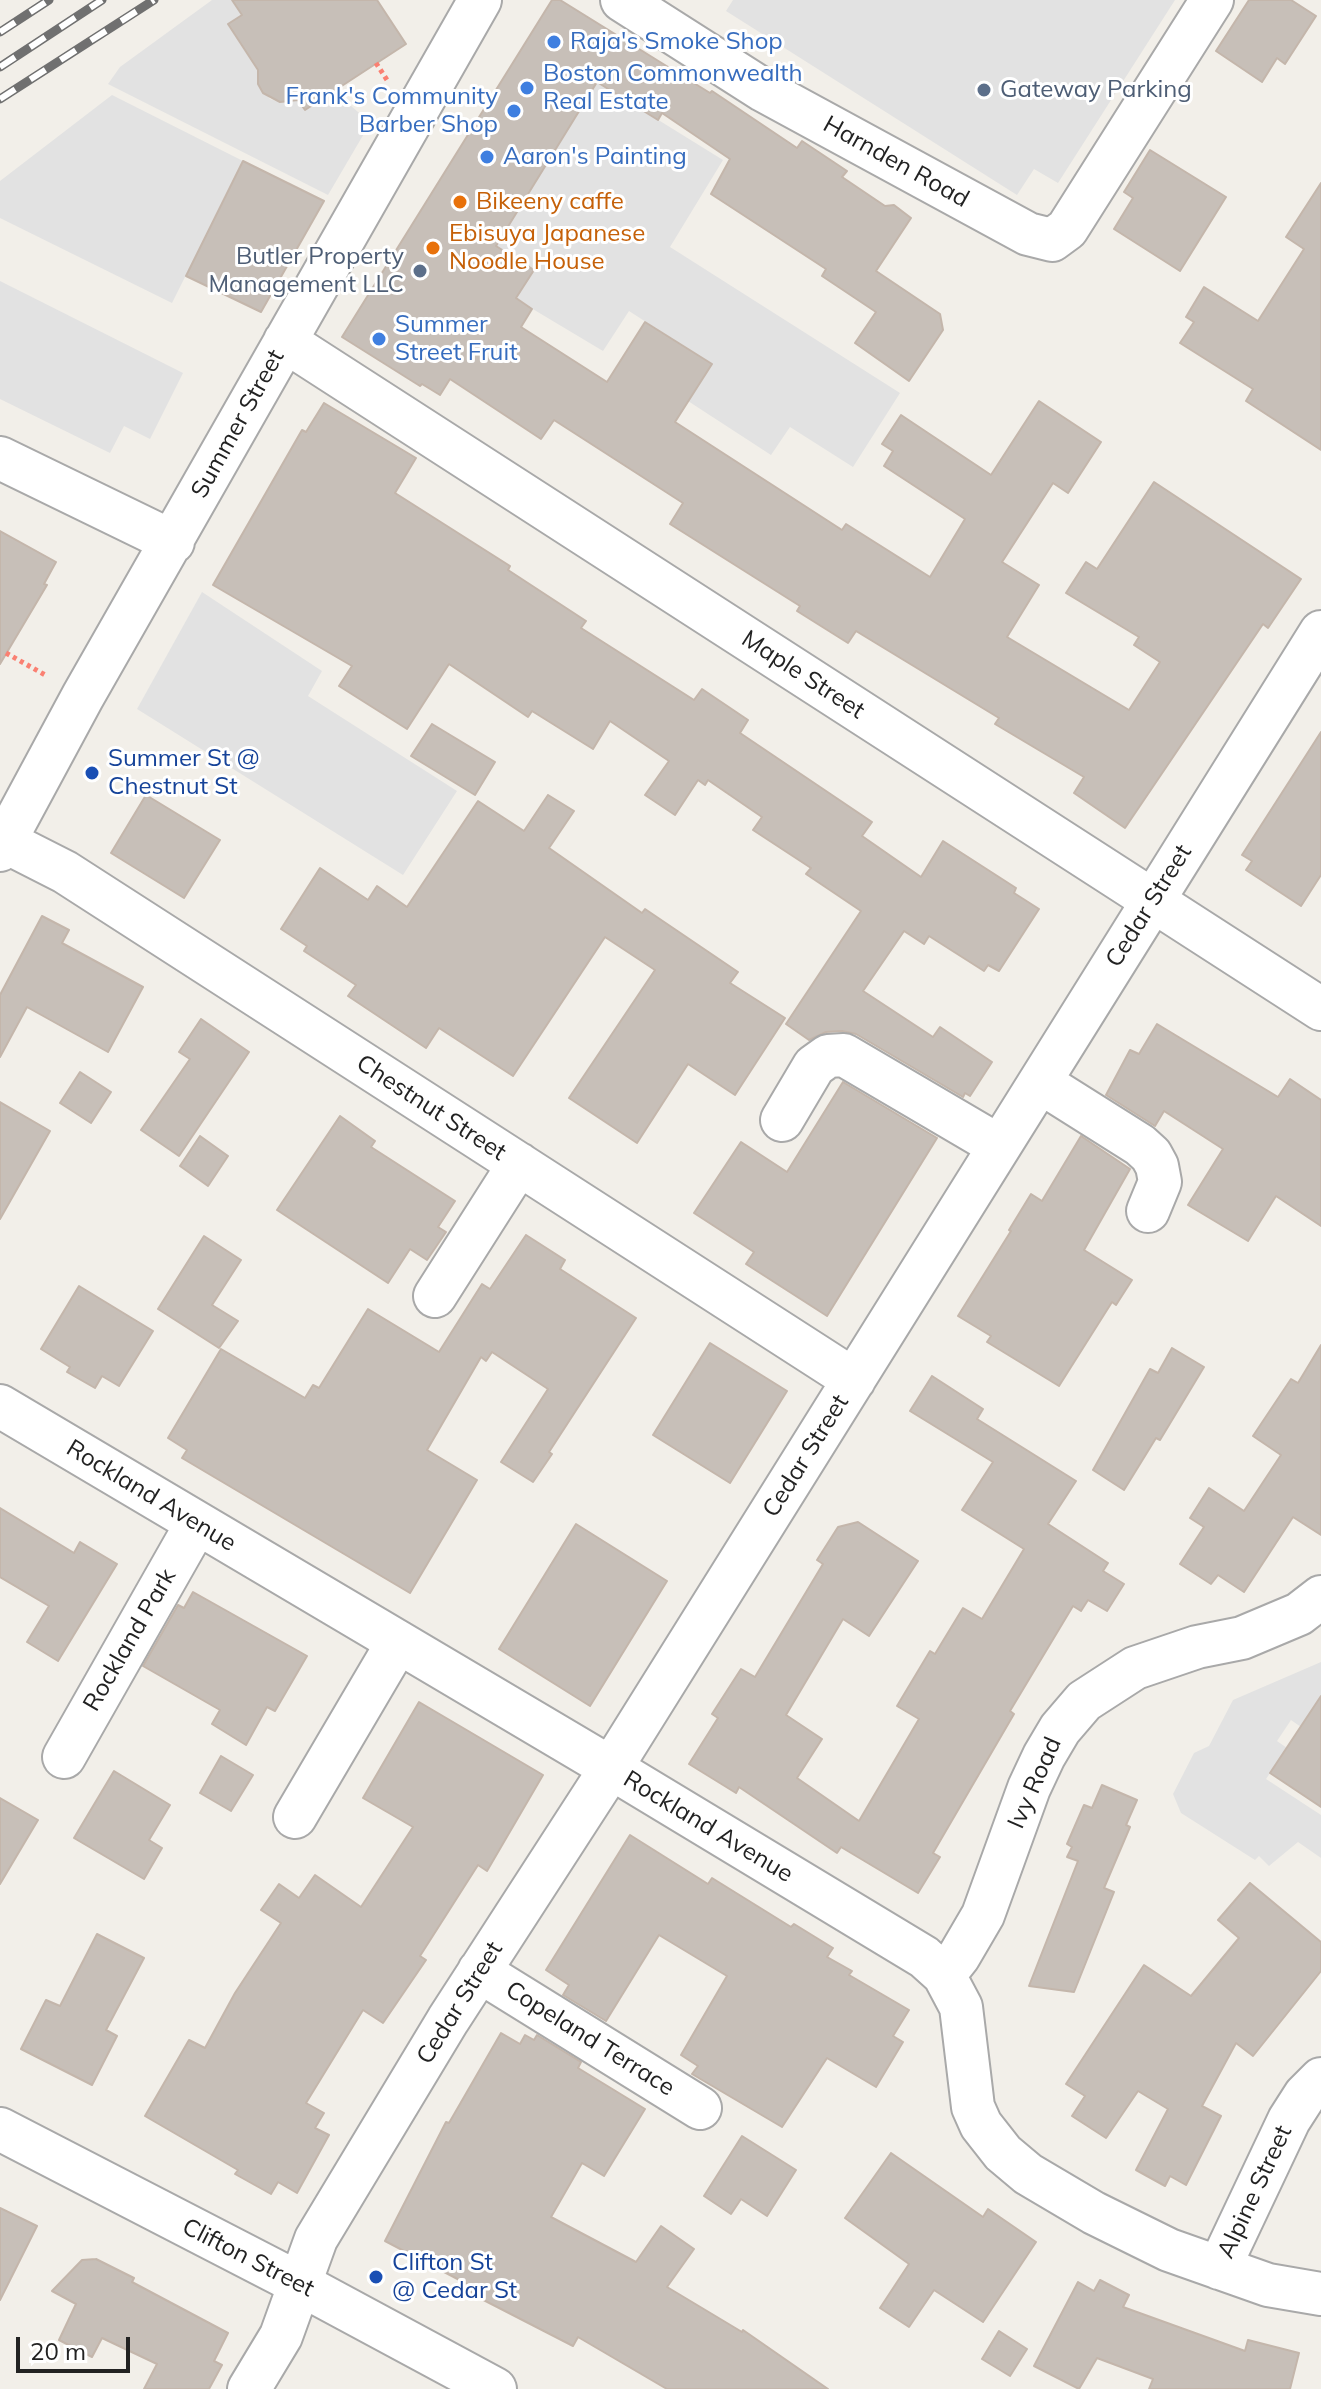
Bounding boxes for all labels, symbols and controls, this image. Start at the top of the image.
place label: Raja's Smoke Shop [570,28,783,56]
marker: Raja's Smoke Shop [545,33,563,51]
place label: Boston Commonwealth Real Estate [543,60,803,116]
place label: Gateway Parking [1000,76,1192,104]
marker: Boston Commonwealth Real Estate [518,79,536,97]
marker: Gateway Parking [975,81,993,99]
place label: Frank's Community Barber Shop [286,83,498,139]
marker: Frank's Community Barber Shop [505,102,523,120]
street label: Harnden Road [818,110,974,214]
place label: Aaron's Painting [503,143,687,171]
marker: Aaron's Painting [478,148,496,166]
place label: Bikeeny caffe [476,188,624,216]
marker: Bikeeny caffe [451,193,469,211]
place label: Ebisuya Japanese Noodle House [449,220,645,276]
marker: Ebisuya Japanese Noodle House [424,239,442,257]
place label: Butler Property Management LLC [208,243,404,299]
marker: Butler Property Management LLC [411,262,429,280]
place label: Summer Street Fruit [395,311,518,367]
marker: Summer Street Fruit [370,330,388,348]
street label: Summer Street [185,345,291,503]
street label: Maple Street [736,625,870,725]
place label: Summer St @ Chestnut St [108,745,260,801]
marker: Summer St @ Chestnut St [83,764,101,782]
street label: Cedar Street [1100,840,1198,972]
street label: Chestnut Street [351,1049,511,1167]
street label: Cedar Street [757,1390,855,1522]
street label: Rockland Avenue [61,1434,241,1558]
street label: Rockland Park [78,1564,182,1716]
street label: Ivy Road [1002,1733,1068,1833]
street label: Rockland Avenue [618,1765,798,1889]
street label: Cedar Street [411,1937,509,2069]
street label: Copeland Terrace [500,1975,680,2103]
street label: Alpine Street [1212,2121,1298,2263]
street label: Clifton Street [177,2212,319,2304]
place label: Clifton St @ Cedar St [392,2249,517,2305]
marker: Clifton St @ Cedar St [367,2268,385,2286]
scale bar [20,2321,134,2371]
text: 20 m [30,2336,86,2366]

